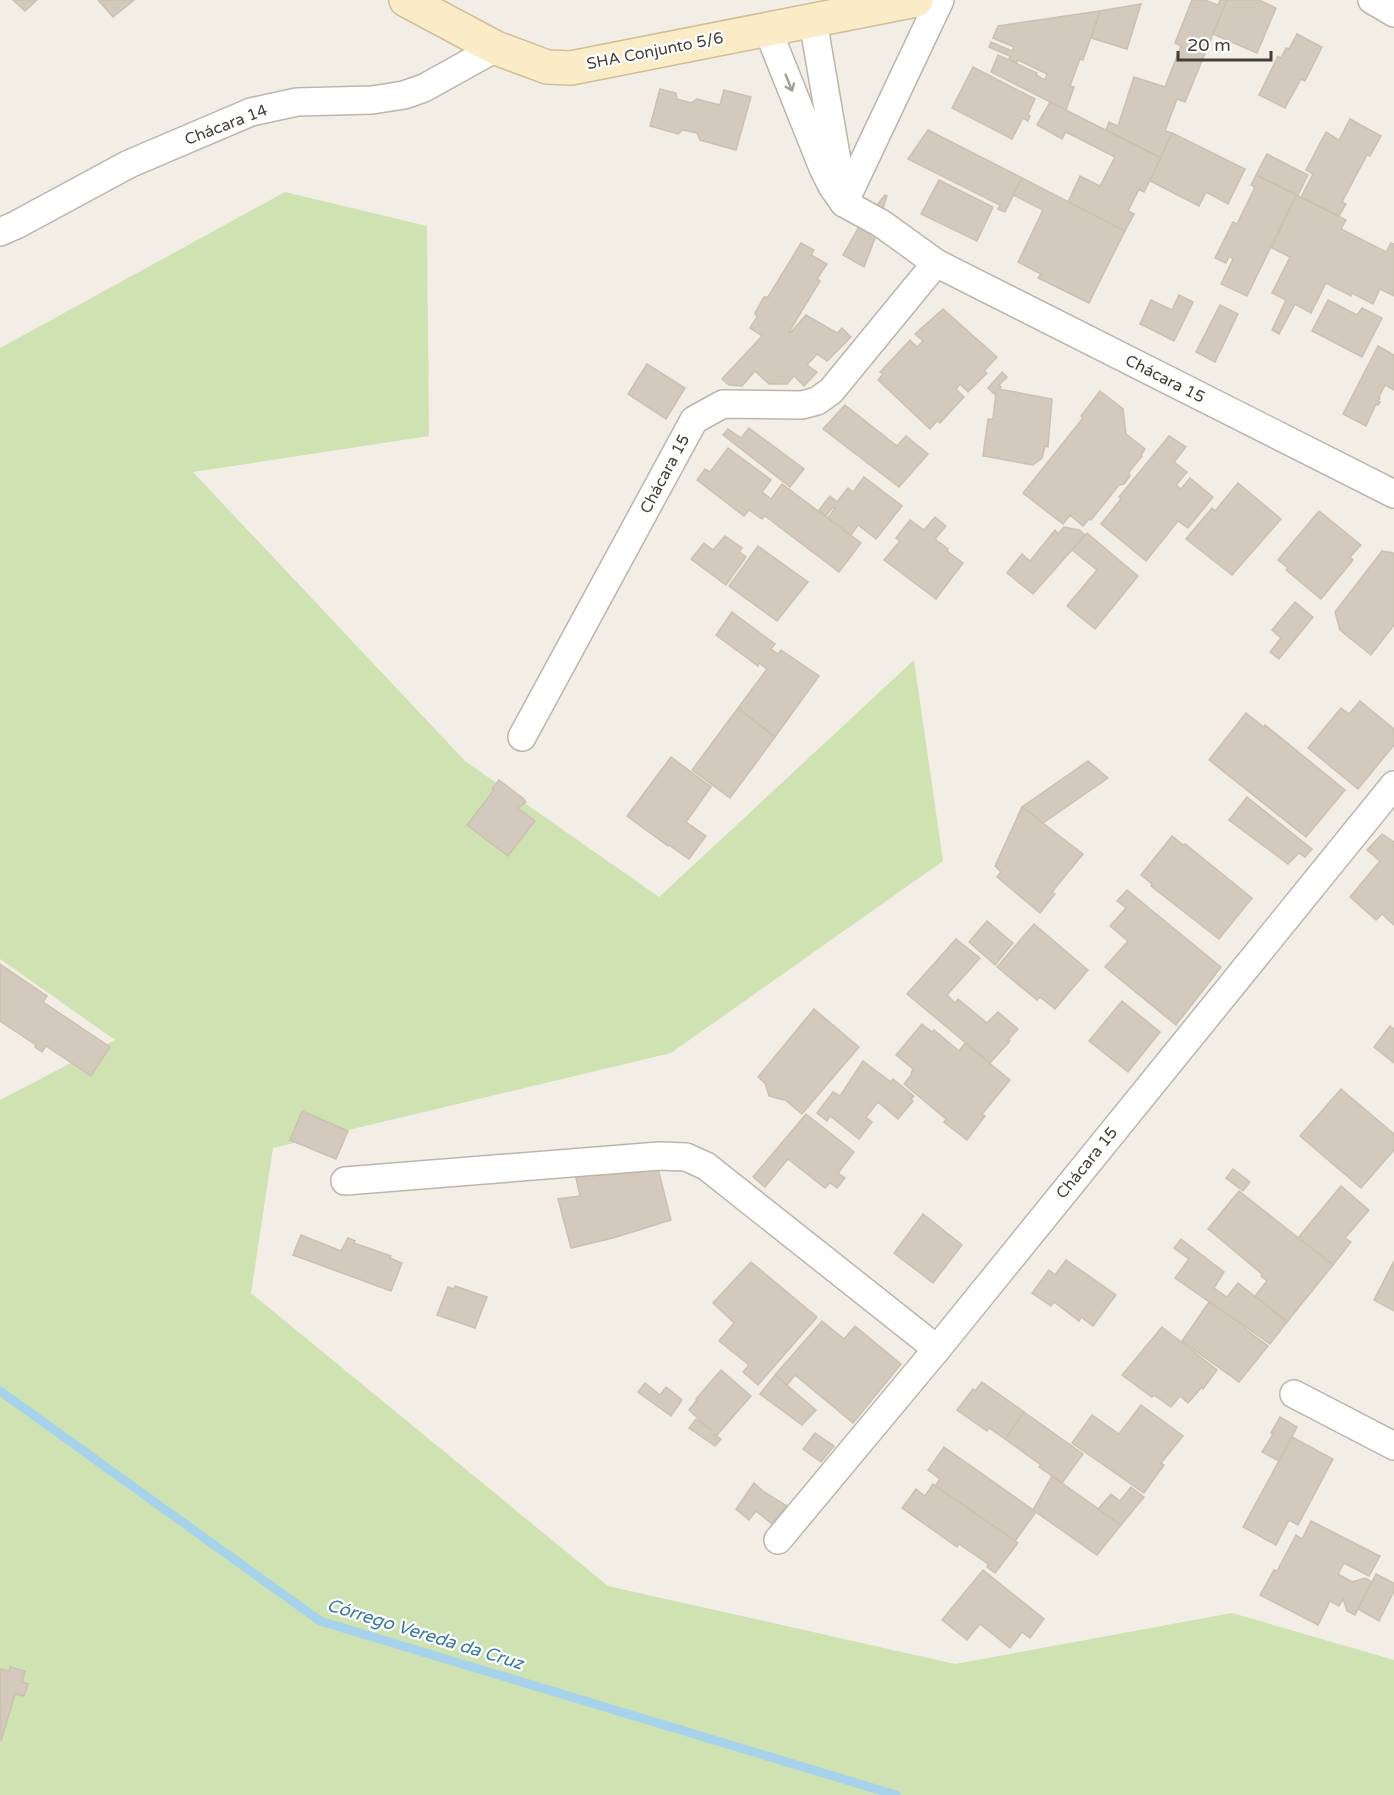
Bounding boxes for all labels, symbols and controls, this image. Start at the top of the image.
scale bar [1178,24,1271,62]
street label: SHA Conjunto 5/6 [585,28,725,74]
text: 20 m [1187,34,1231,56]
one-way arrow [784,73,795,91]
street label: Chácara 14 [182,100,270,150]
street label: Chácara 15 [1122,350,1208,408]
street label: Chácara 15 [636,431,694,517]
street label: Chácara 15 [1052,1123,1122,1203]
water label: Córrego Vereda da Cruz [324,1594,528,1675]

